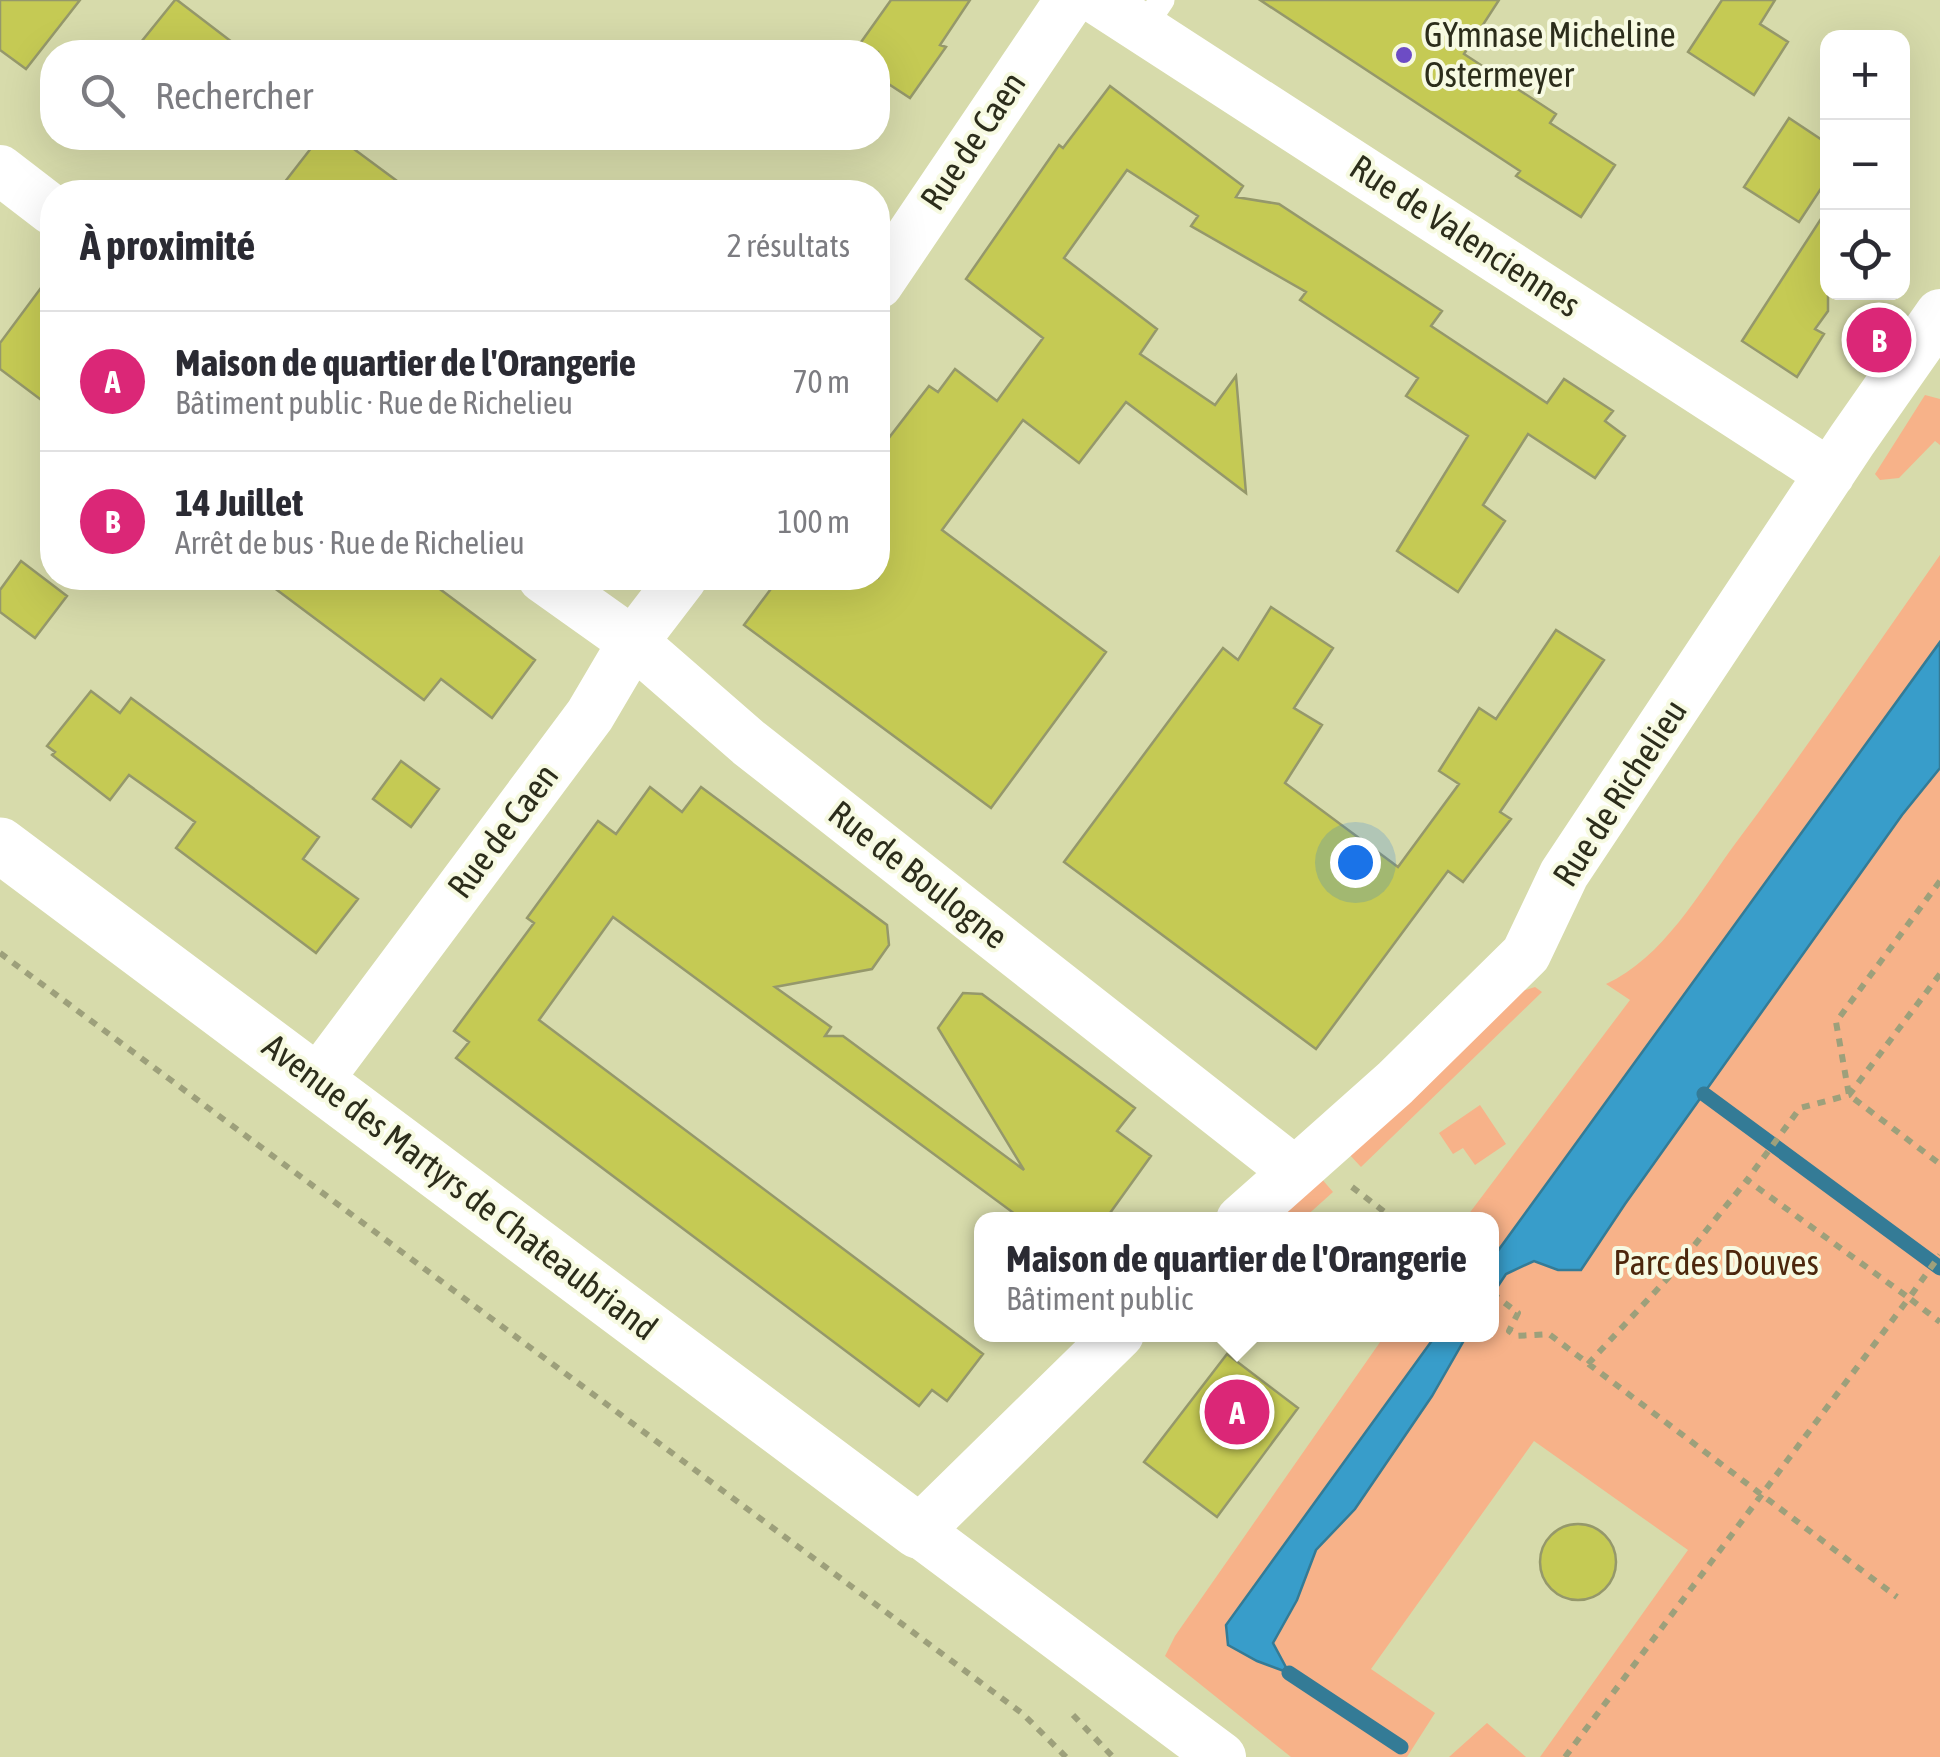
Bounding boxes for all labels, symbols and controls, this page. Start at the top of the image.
place label: GYmnase Micheline Ostermeyer [1424,14,1676,94]
map controls [1820,30,1910,300]
button: + [1820,30,1910,120]
search box [40,40,890,150]
marker: GYmnase Micheline Ostermeyer [1393,44,1415,66]
street label: Rue de Caen [912,64,1033,217]
icon: search [75,68,130,123]
text: Rechercher [155,74,313,117]
button: − [1820,120,1910,210]
street label: Rue de Valenciennes [1343,146,1588,324]
button: locate [1820,210,1910,300]
text: À proximité [80,221,255,269]
text: 2 résultats [727,227,850,264]
pin: B [1846,302,1912,378]
text: Maison de quartier de l'Orangerie [175,341,636,384]
text: A [105,363,120,400]
text: 70 m [792,363,850,400]
text: Bâtiment public · Rue de Richelieu [175,384,573,421]
text: 14 Juillet [175,481,303,524]
text: B [105,503,120,540]
text: 100 m [777,503,850,540]
text: Arrêt de bus · Rue de Richelieu [175,524,525,561]
street label: Rue de Richelieu [1544,692,1694,893]
street label: Rue de Caen [439,756,565,905]
street label: Rue de Boulogne [821,792,1016,956]
your location [1330,837,1381,888]
street label: Avenue des Martyrs de Chateaubriand [256,1025,665,1347]
popup [974,1212,1499,1342]
text: Maison de quartier de l'Orangerie [1006,1237,1467,1280]
park label: Parc des Douves [1613,1242,1819,1282]
text: Bâtiment public [1006,1280,1193,1317]
pin: A [1204,1374,1270,1450]

